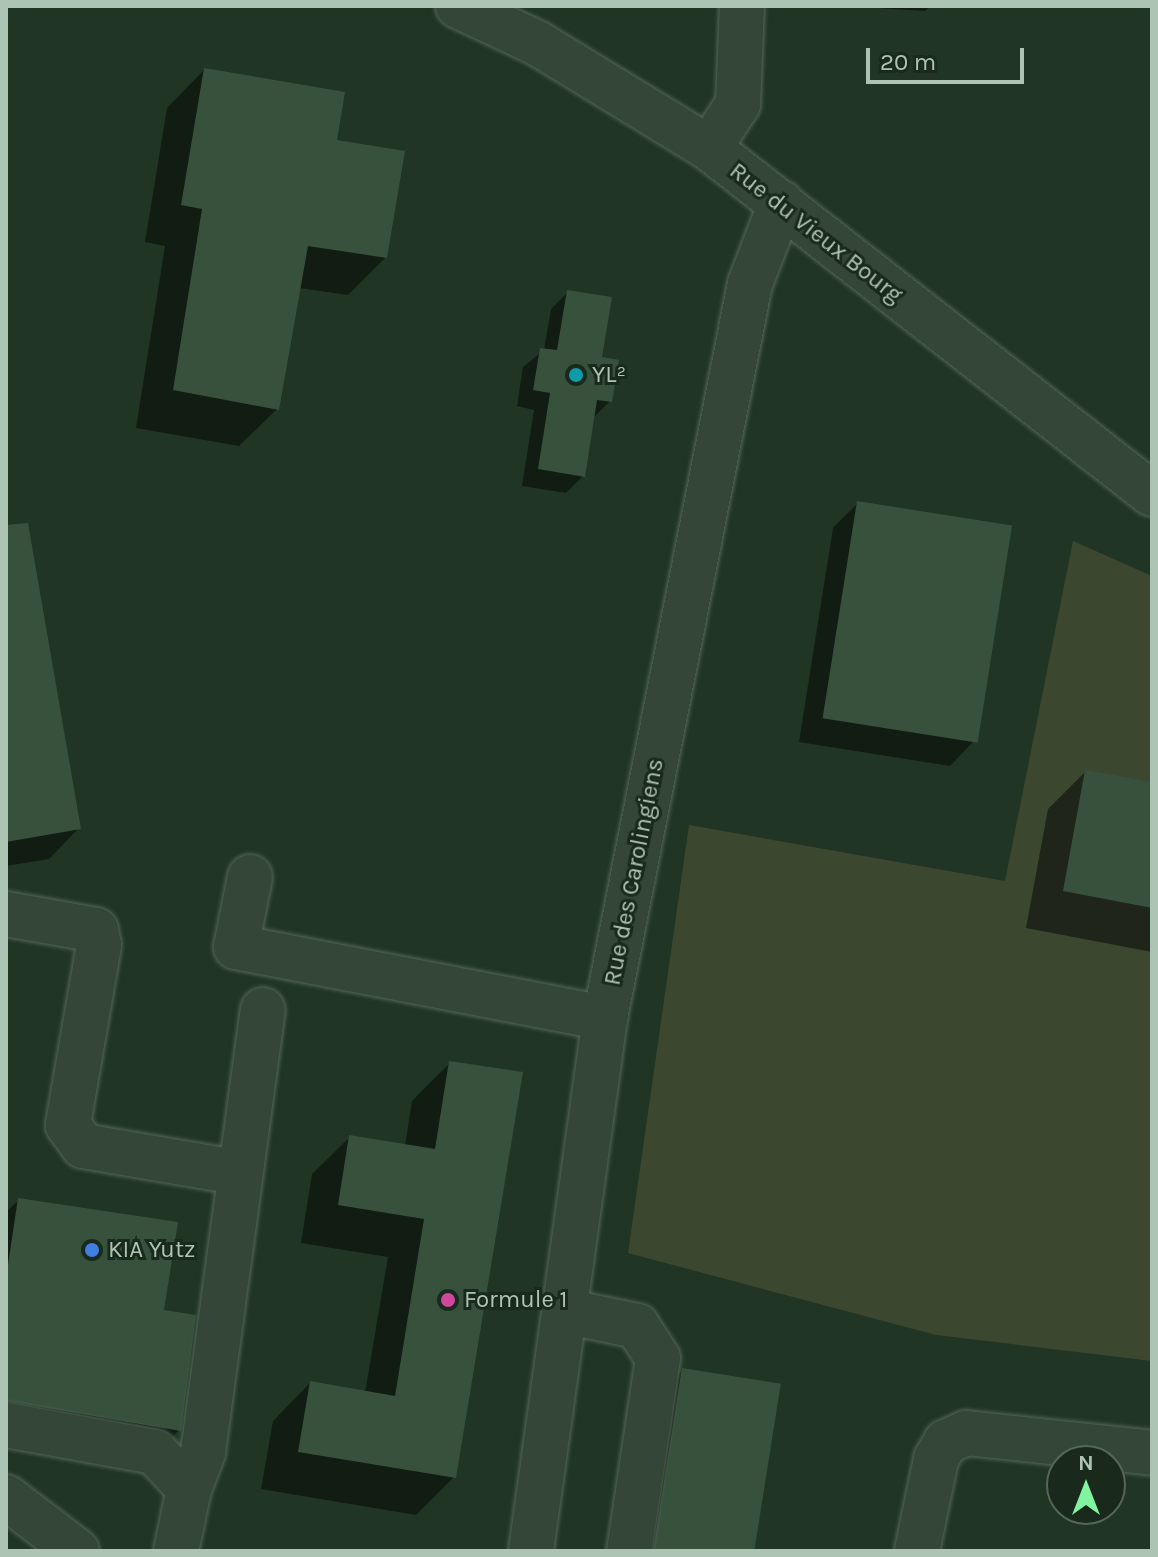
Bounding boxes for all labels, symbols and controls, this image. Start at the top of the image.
scale bar [870,32,1028,82]
text: 20 m [880,48,936,76]
street label: Rue du Vieux Bourg [724,157,908,309]
place label: YL² [592,361,626,389]
marker: YL² [567,366,585,384]
street label: Rue des Carolingiens [598,756,670,988]
place label: KIA Yutz [108,1236,195,1264]
marker: KIA Yutz [83,1241,101,1259]
place label: Formule 1 [464,1286,567,1314]
marker: Formule 1 [439,1291,457,1309]
north arrow [1046,1445,1126,1525]
text: N [1078,1450,1094,1476]

